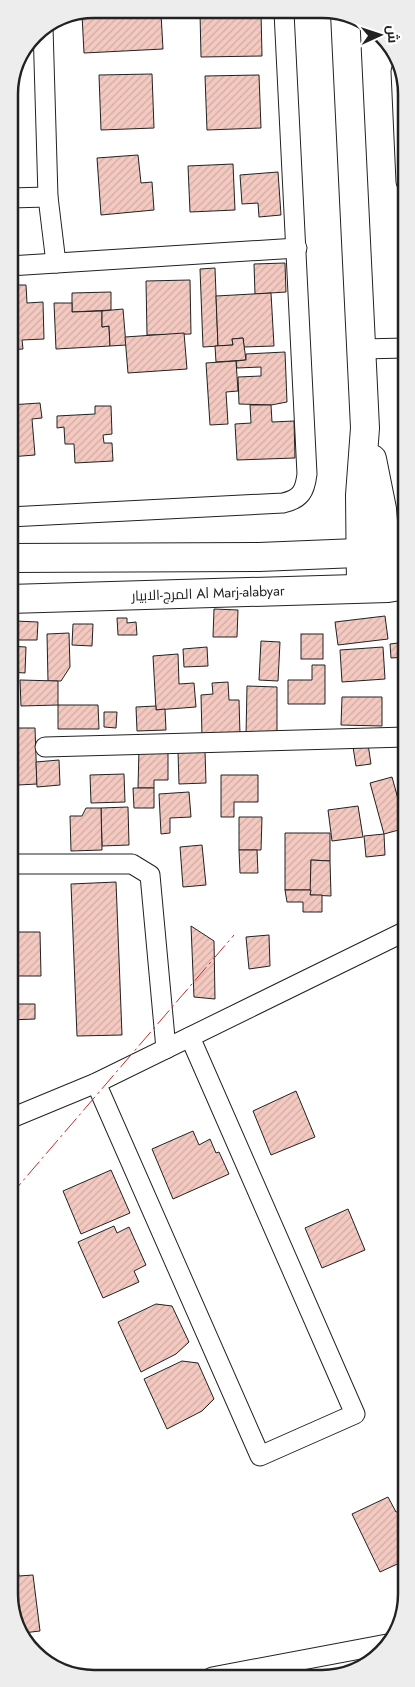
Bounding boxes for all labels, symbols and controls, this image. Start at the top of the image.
north arrow [355,10,405,60]
text: ش [383,25,403,44]
street label: المرج-الابيار Al Marj-alabyar [130,580,285,606]

